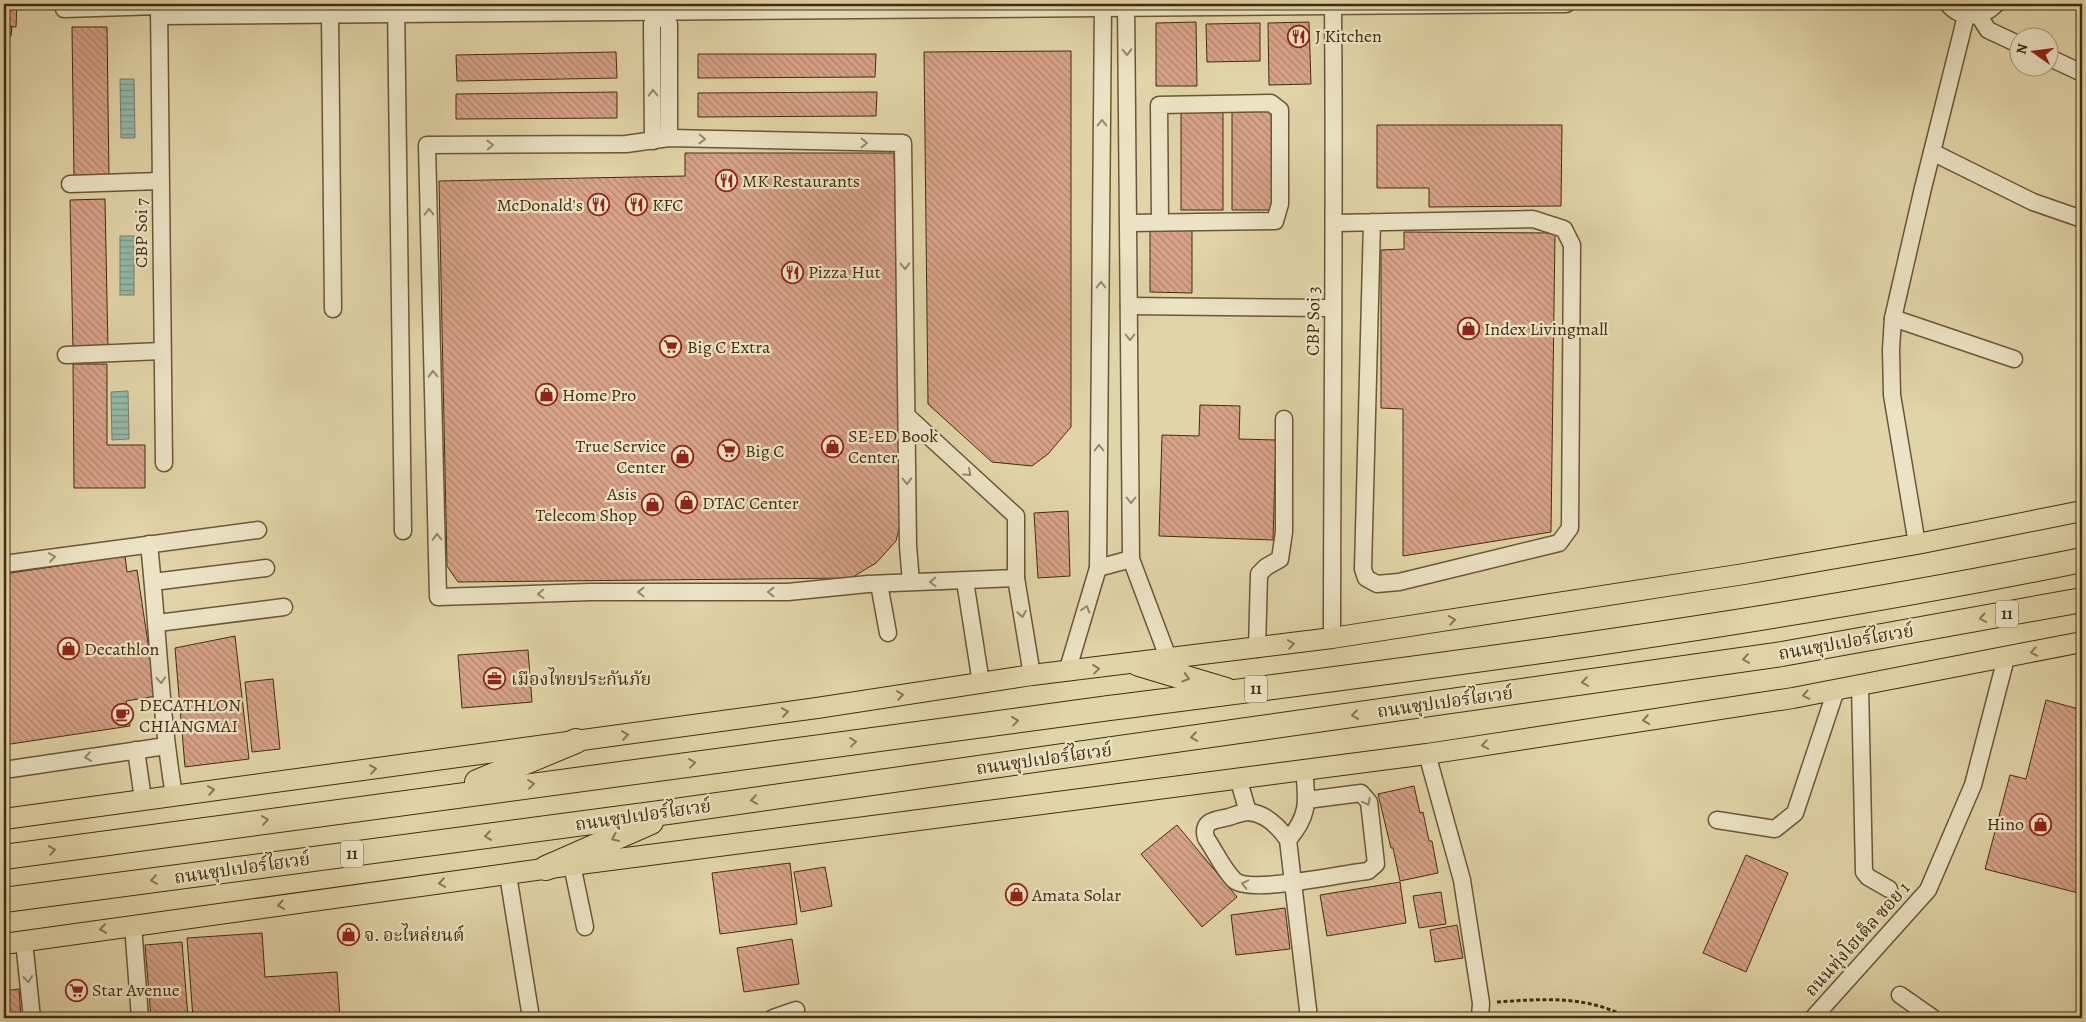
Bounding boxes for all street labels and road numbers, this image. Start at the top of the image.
street label: CBP Soi 7 [129,198,153,268]
street label: CBP Soi 3 [1300,286,1326,356]
road number: 11 [1996,600,2018,628]
street label: ถนนซุปเปอร์ไฮเวย์ [1776,618,1916,666]
road number: 11 [1245,676,1267,702]
street label: ถนนซุปเปอร์ไฮเวย์ [1376,681,1515,723]
street label: ถนนซุปเปอร์ไฮเวย์ [975,738,1114,780]
street label: ถนนซุปเปอร์ไฮเวย์ [574,794,713,836]
road number: 11 [341,841,363,868]
street label: ถนนซุปเปอร์ไฮเวย์ [173,847,312,889]
street label: ถนนทุ่งโฮเต็ล ซอย 1 [1798,876,1915,1002]

